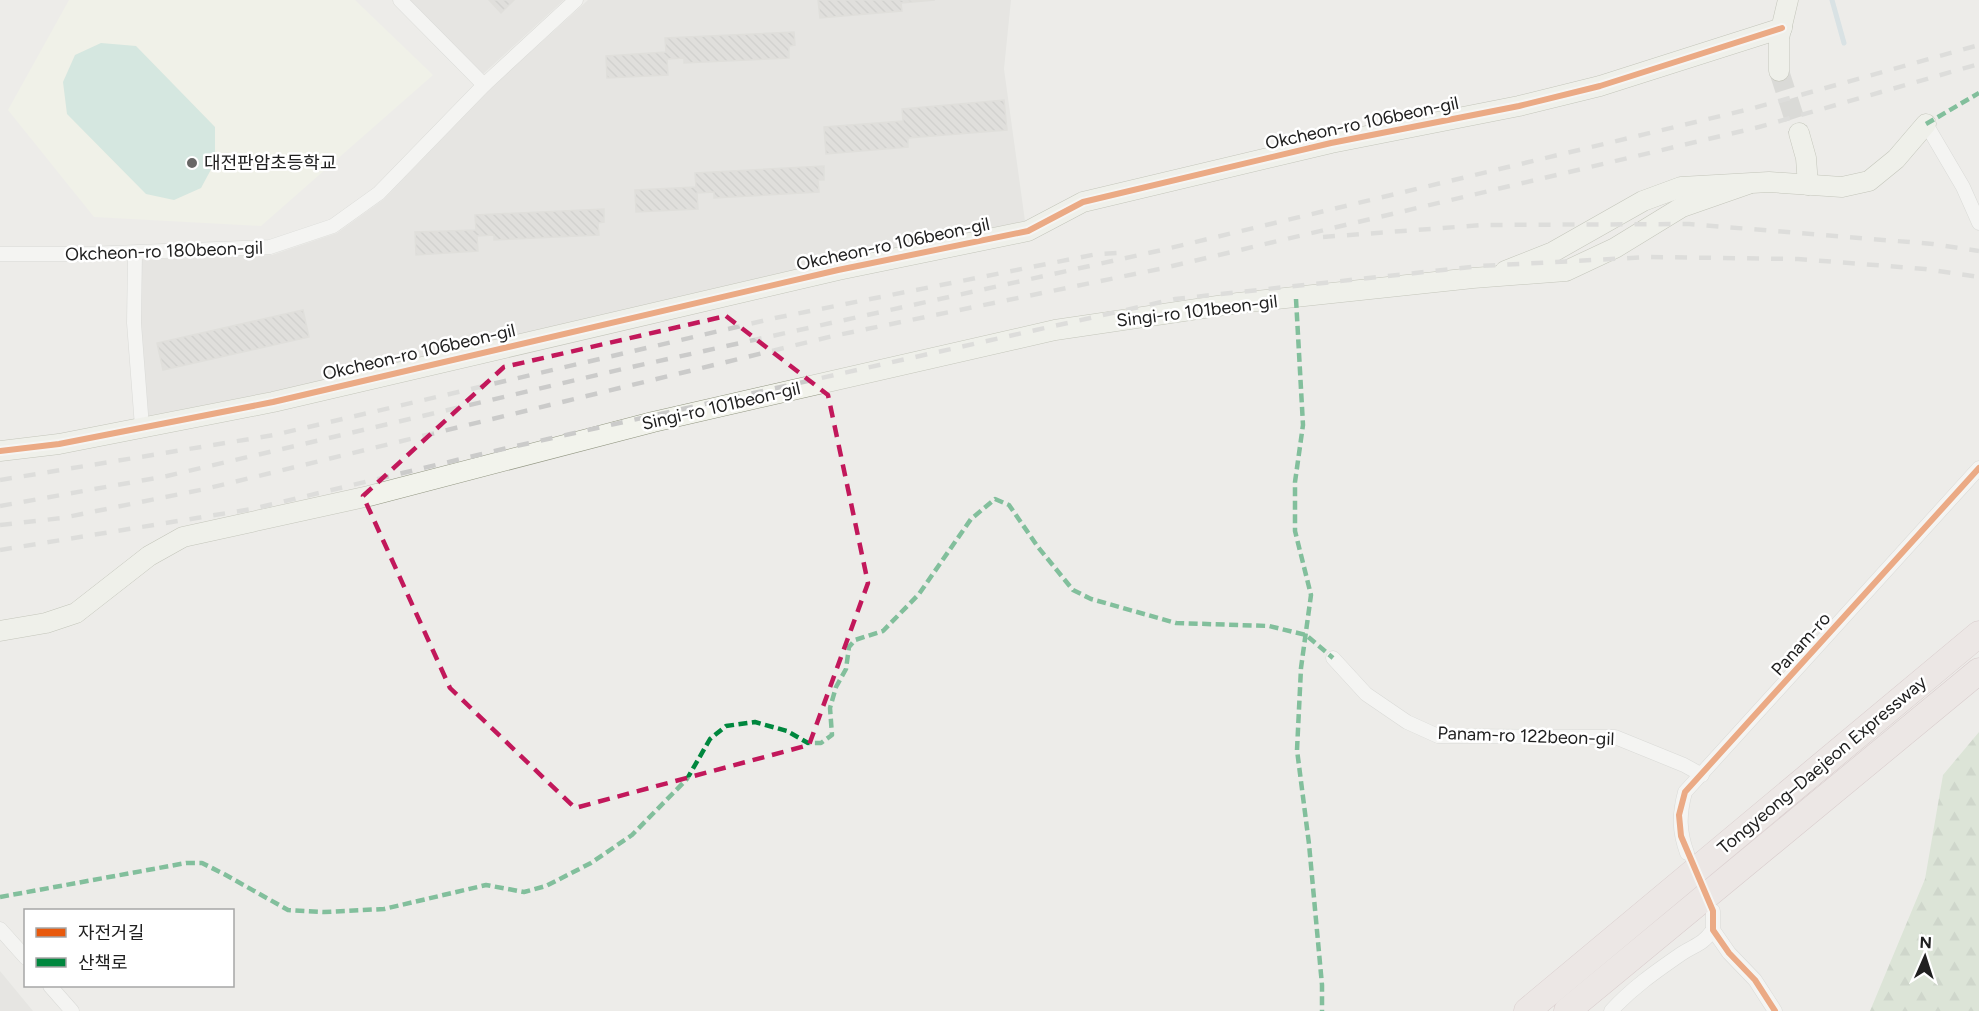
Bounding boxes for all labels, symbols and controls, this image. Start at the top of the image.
street label: Okcheon-ro 106beon-gil [1263,92,1461,154]
place label: 대전판암초등학교 [204,152,336,174]
marker: 대전판암초등학교 [185,156,199,170]
street label: Okcheon-ro 106beon-gil [794,213,992,275]
street label: Okcheon-ro 180beon-gil [65,237,263,265]
street label: Singi-ro 101beon-gil [1115,290,1279,332]
street label: Okcheon-ro 106beon-gil [320,319,518,385]
street label: Singi-ro 101beon-gil [640,377,802,435]
street label: Panam-ro [1767,608,1835,680]
street label: Tongyeong–Daejeon Expressway [1713,671,1931,859]
street label: Panam-ro 122beon-gil [1437,722,1615,750]
legend [24,909,234,987]
text: 자전거길 [78,922,144,944]
north arrow [1895,927,1955,987]
text: N [1919,933,1932,952]
text: 산책로 [78,952,128,974]

